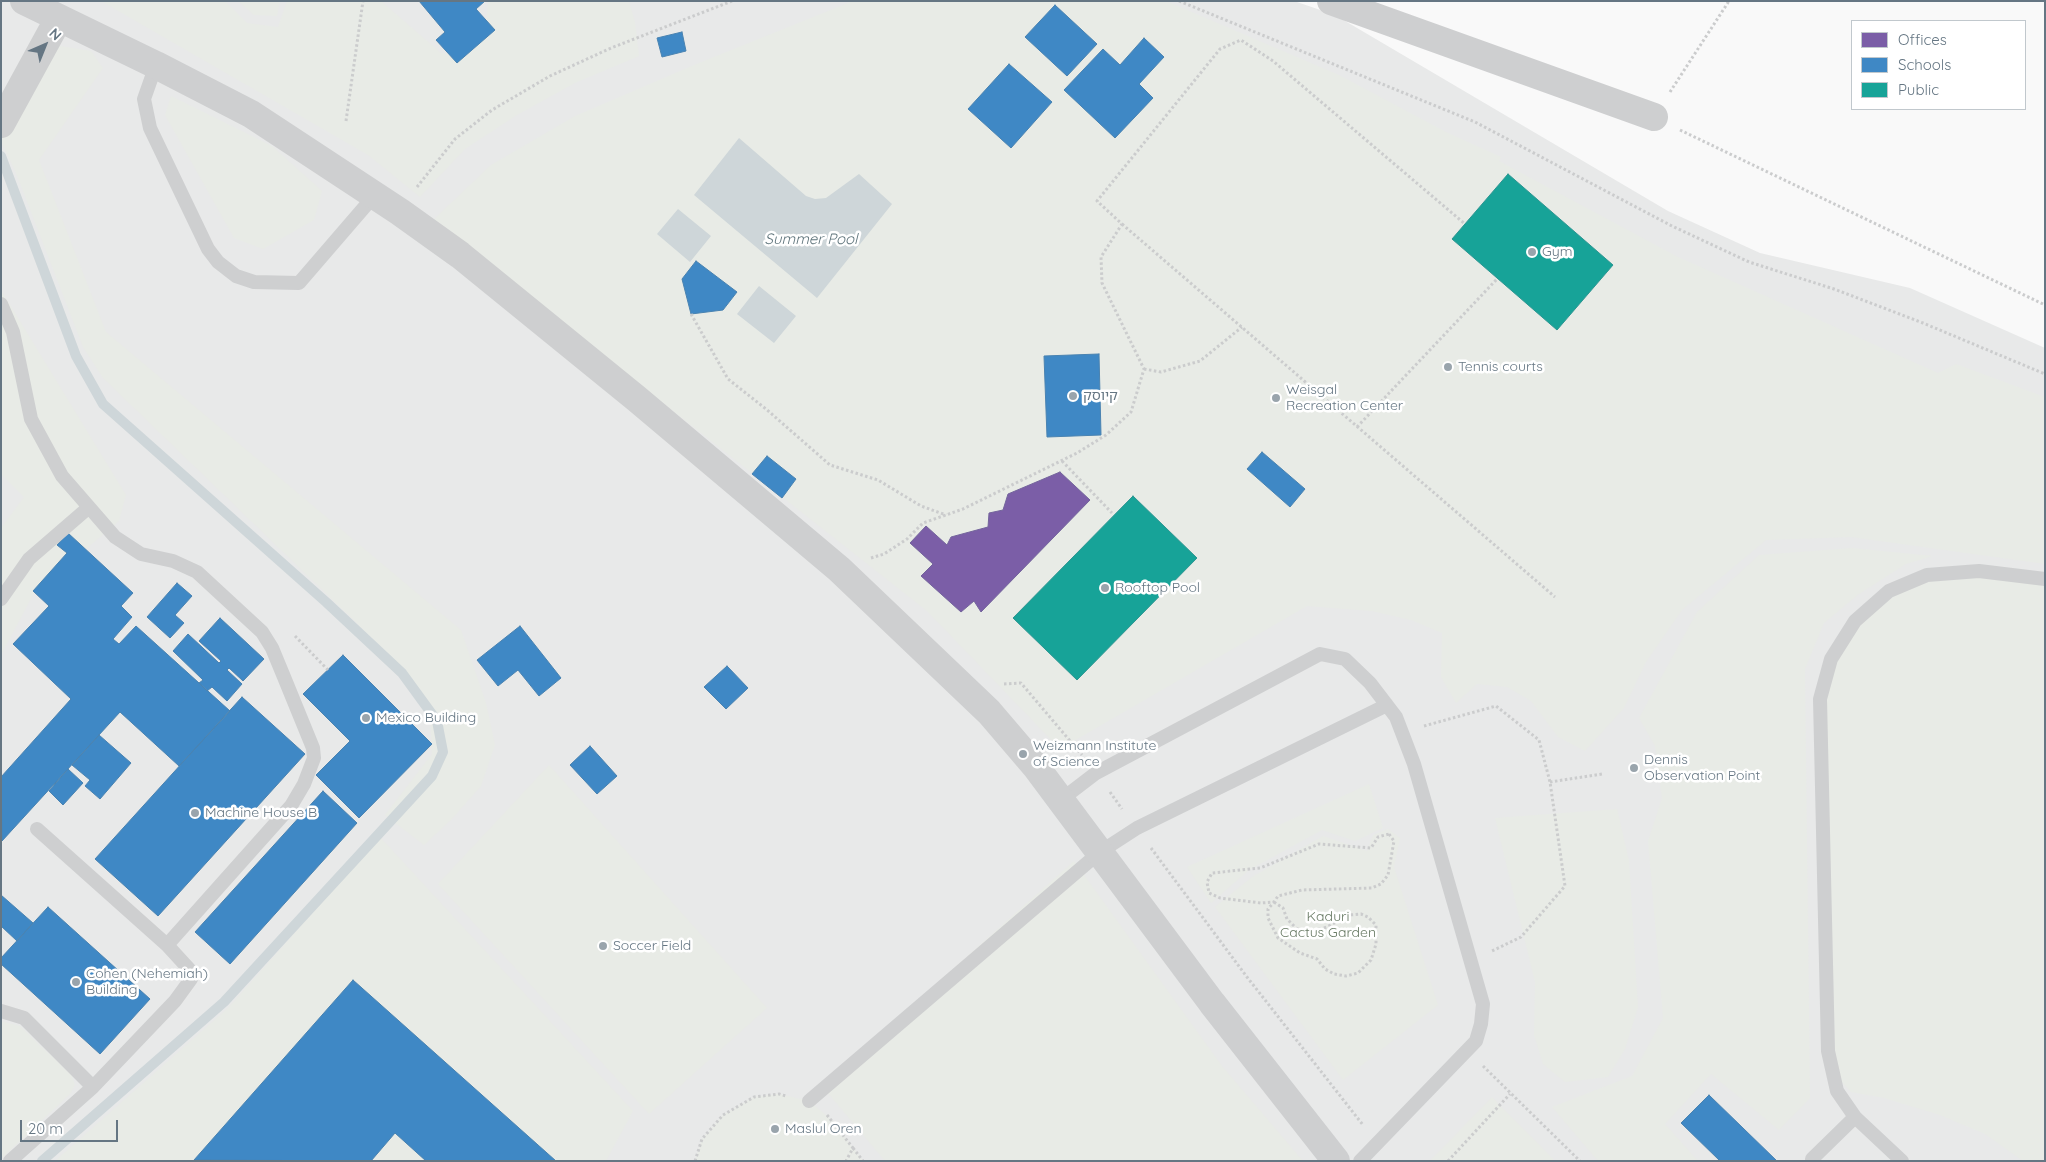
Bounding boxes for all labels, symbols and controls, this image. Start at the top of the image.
north arrow [20,20,70,70]
legend [1851,20,2026,110]
text: N [45,24,65,44]
text: Offices [1898,30,1947,49]
text: Schools [1898,55,1951,74]
text: Public [1898,80,1939,99]
water label: Summer Pool [764,230,858,248]
place label: Gym [1542,244,1572,260]
marker: Gym [1526,246,1538,258]
place label: Tennis courts [1458,359,1543,375]
marker: Tennis courts [1442,361,1454,373]
place label: Weisgal Recreation Center [1286,382,1403,414]
place label: קיוסק [1083,388,1118,404]
marker: קיוסק [1067,390,1079,402]
marker: Weisgal Recreation Center [1270,392,1282,404]
place label: Rooftop Pool [1115,580,1200,596]
marker: Rooftop Pool [1099,582,1111,594]
place label: Mexico Building [376,710,476,726]
marker: Mexico Building [360,712,372,724]
place label: Weizmann Institute of Science [1033,738,1156,770]
marker: Weizmann Institute of Science [1017,748,1029,760]
place label: Dennis Observation Point [1644,752,1760,784]
marker: Dennis Observation Point [1628,762,1640,774]
place label: Machine House B [205,805,317,821]
marker: Machine House B [189,807,201,819]
park label: Kaduri Cactus Garden [1280,909,1376,942]
place label: Soccer Field [613,938,691,954]
marker: Soccer Field [597,940,609,952]
place label: Cohen (Nehemiah) Building [86,966,208,999]
marker: Cohen (Nehemiah) Building [70,976,82,988]
scale bar [22,1110,120,1142]
text: 20 m [28,1119,63,1138]
place label: Maslul Oren [785,1121,862,1137]
marker: Maslul Oren [769,1123,781,1135]

